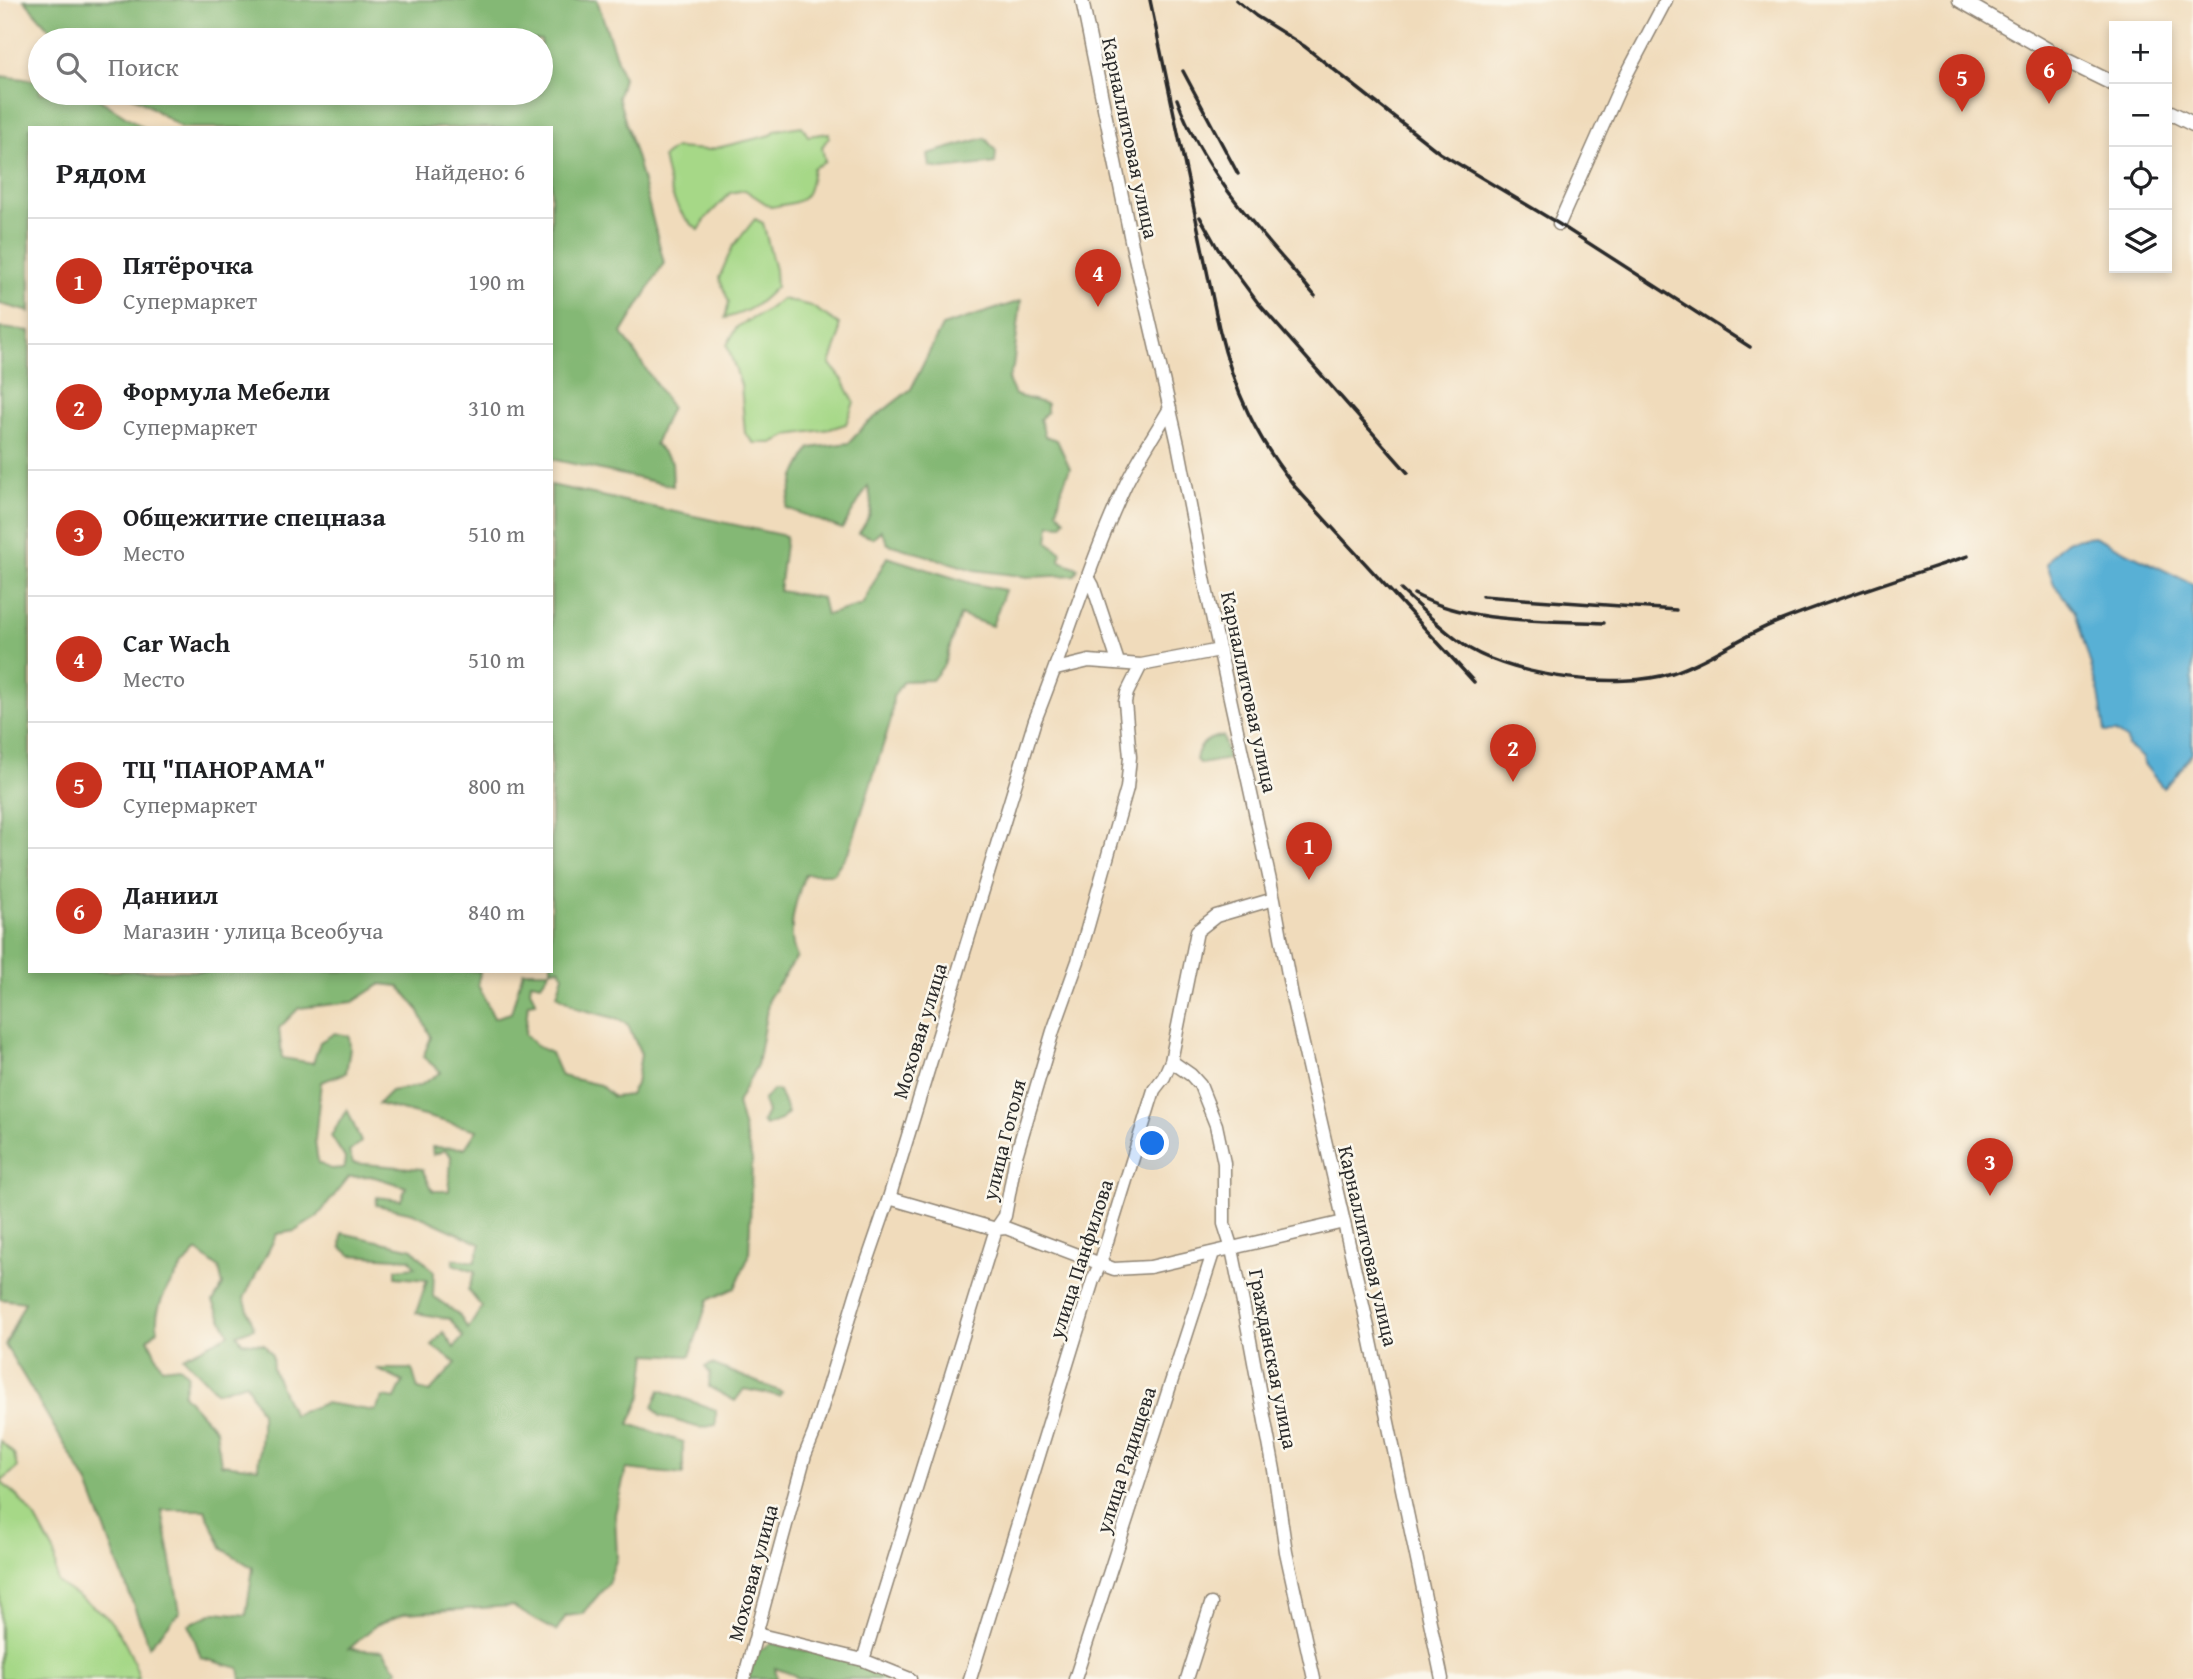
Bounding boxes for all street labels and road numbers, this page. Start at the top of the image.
street label: Карналлитовая улица [1094,34,1167,241]
street label: Карналлитовая улица [1213,588,1286,795]
street label: Моховая улица [884,959,955,1103]
street label: улица Гоголя [973,1076,1034,1205]
street label: Карналлитовая улица [1330,1142,1407,1349]
street label: улица Панфилова [1040,1175,1121,1344]
street label: Гражданская улица [1241,1266,1306,1452]
street label: улица Радищева [1087,1382,1164,1538]
street label: Моховая улица [719,1501,786,1645]

